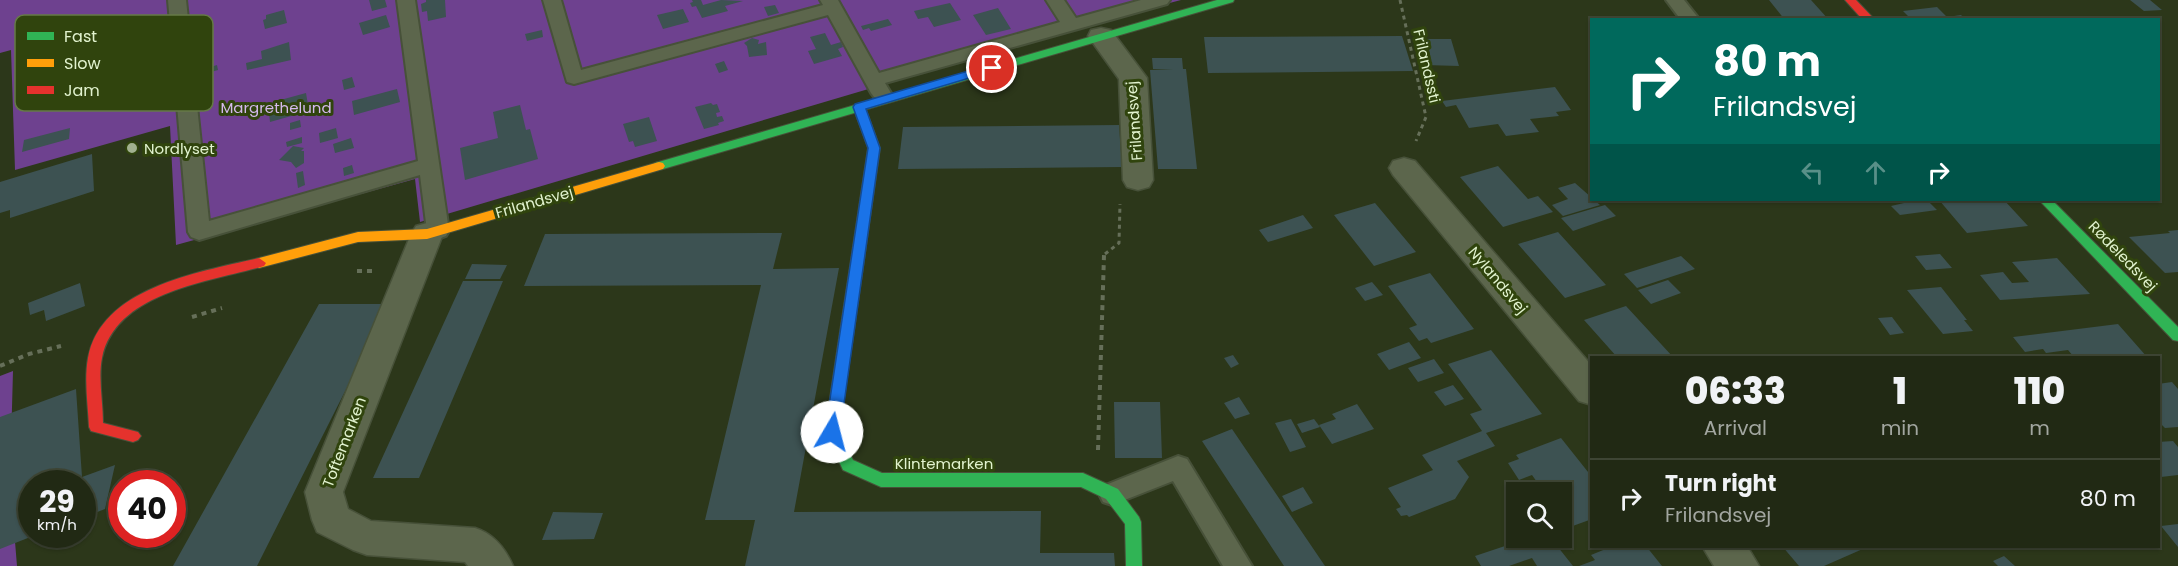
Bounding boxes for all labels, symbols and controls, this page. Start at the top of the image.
legend [15,15,213,111]
text: Fast [64,25,97,48]
street label: Frilandssti [1408,27,1446,105]
text: 80 m [1713,32,1821,91]
pin [966,42,1017,93]
icon: right [1614,42,1692,120]
icon: arrive [975,51,1008,84]
text: Slow [64,52,101,75]
text: Jam [64,79,100,102]
street label: Frilandsvej [1121,81,1147,161]
text: Frilandsvej [1713,88,1856,125]
park label: Margrethelund [220,97,332,118]
place label: Nordlyset [144,138,215,159]
marker: Nordlyset [125,141,139,155]
icon: left [1796,156,1829,189]
icon: ahead [1859,156,1892,189]
icon: right [1922,156,1955,189]
street label: Frilandsvej [493,181,575,223]
street label: Rødeledsvej [2084,216,2162,296]
street label: Nylandsvej [1464,242,1532,318]
text: 06:33 [1685,366,1786,417]
text: 1 [1893,366,1907,417]
text: 110 [2014,366,2065,417]
street label: Toftemarken [317,394,371,490]
position arrow [800,400,864,464]
text: Arrival [1704,414,1767,442]
text: min [1881,414,1919,442]
text: m [2029,414,2050,442]
street label: Klintemarken [895,453,993,474]
text: Turn right [1665,468,1776,499]
speed limit sign: 40 [108,470,186,548]
text: 29 [39,480,75,523]
map controls [1506,482,1572,548]
button: search [1506,482,1572,548]
icon: right [1614,482,1647,515]
text: 80 m [2080,483,2136,514]
text: Frilandsvej [1665,501,1771,529]
text: km/h [37,514,77,535]

